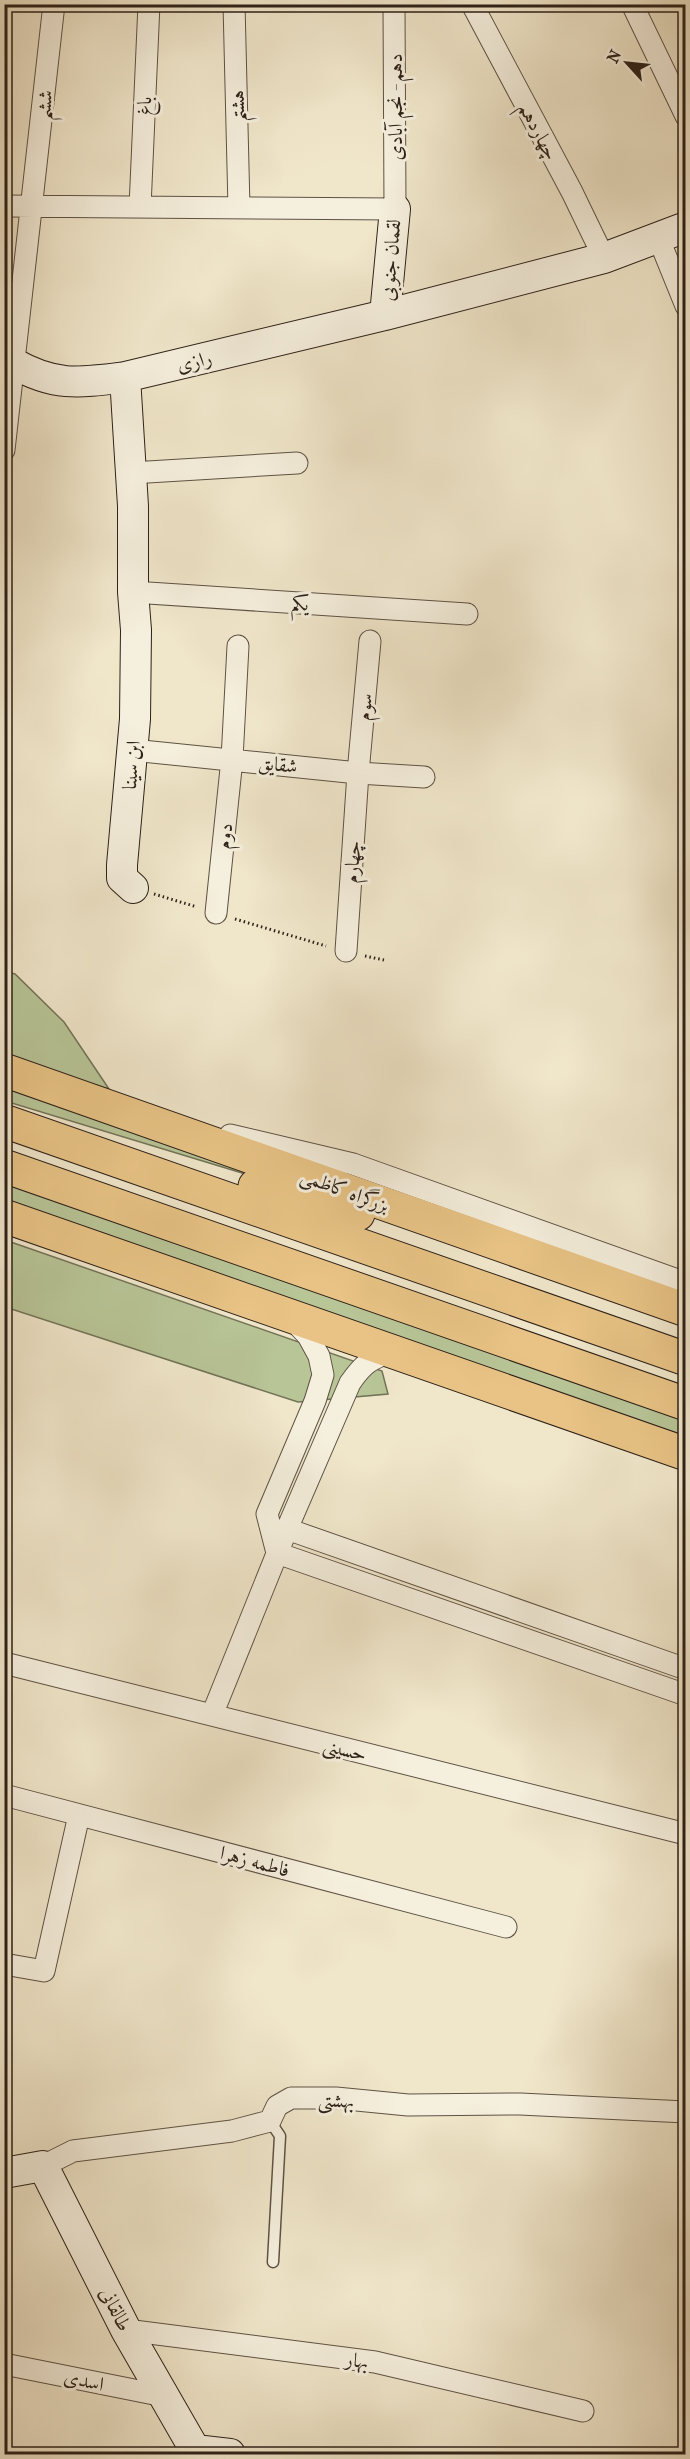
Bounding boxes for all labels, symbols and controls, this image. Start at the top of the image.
north arrow [597,33,657,93]
text: N [603,46,626,66]
street label: دهم - نجم آبادی [383,54,414,160]
street label: ششم [31,89,65,122]
street label: هشتم [226,90,257,122]
street label: باغ [133,96,162,116]
street label: چهاردهم [508,98,563,167]
street label: لقمان جنوبی [375,218,409,302]
street label: رازی [174,346,214,377]
street label: یکم [290,591,311,623]
street label: سوم [352,692,383,722]
street label: ابن سینا [118,739,145,791]
street label: شقایق [257,751,299,779]
street label: دوم [212,822,243,851]
street label: چهارم [340,840,371,884]
street label: بزرگراه کاظمی [297,1162,393,1219]
street label: حسینی [320,1733,369,1769]
street label: فاطمه زهرا [217,1841,292,1883]
street label: بهشتی [317,2088,355,2116]
street label: طالقانی [95,2283,136,2335]
street label: بهار [342,2347,370,2374]
street label: اسدی [62,2365,106,2396]

